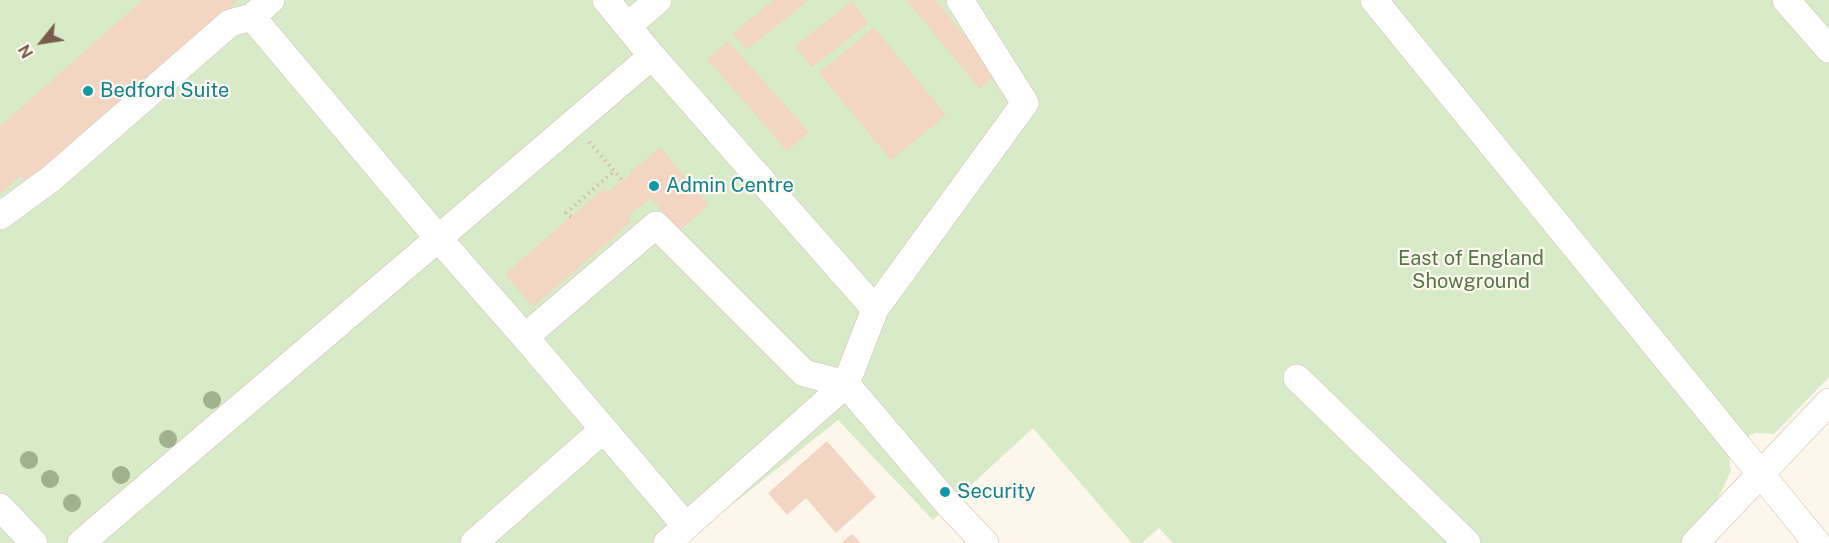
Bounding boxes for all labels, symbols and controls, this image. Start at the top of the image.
north arrow [12,12,72,72]
text: N [15,41,37,61]
place label: Bedford Suite [100,79,229,103]
marker: Bedford Suite [81,84,95,98]
place label: Admin Centre [666,174,794,198]
marker: Admin Centre [647,179,661,193]
park label: East of England Showground [1398,247,1544,294]
place label: Security [957,480,1036,504]
marker: Security [938,485,952,499]

